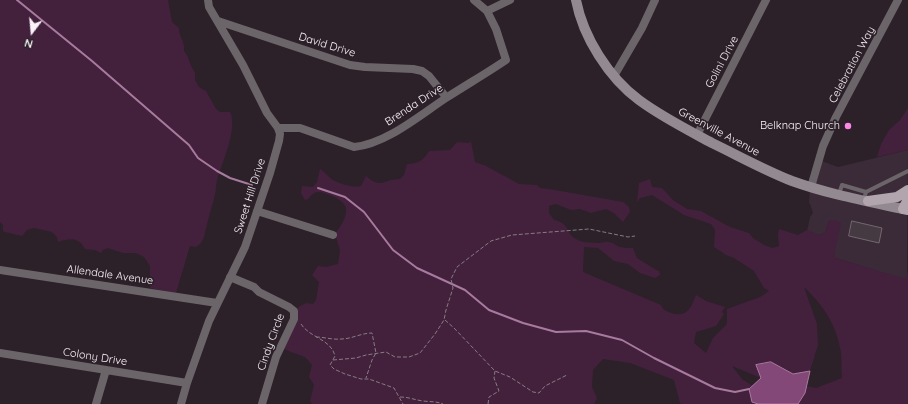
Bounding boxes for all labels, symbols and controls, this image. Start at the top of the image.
north arrow [12,12,52,52]
street label: Celebration Way [826,24,878,106]
street label: David Drive [297,30,357,60]
street label: Golini Drive [703,34,741,90]
text: N [23,36,35,51]
street label: Brenda Drive [383,81,445,129]
street label: Greenville Avenue [676,105,762,159]
place label: Belknap Church [760,119,840,133]
marker: Belknap Church [843,121,853,131]
street label: Sweet Hill Drive [232,157,268,235]
street label: Allendale Avenue [66,262,154,288]
street label: Cindy Circle [255,312,287,372]
street label: Colony Drive [62,345,128,369]

